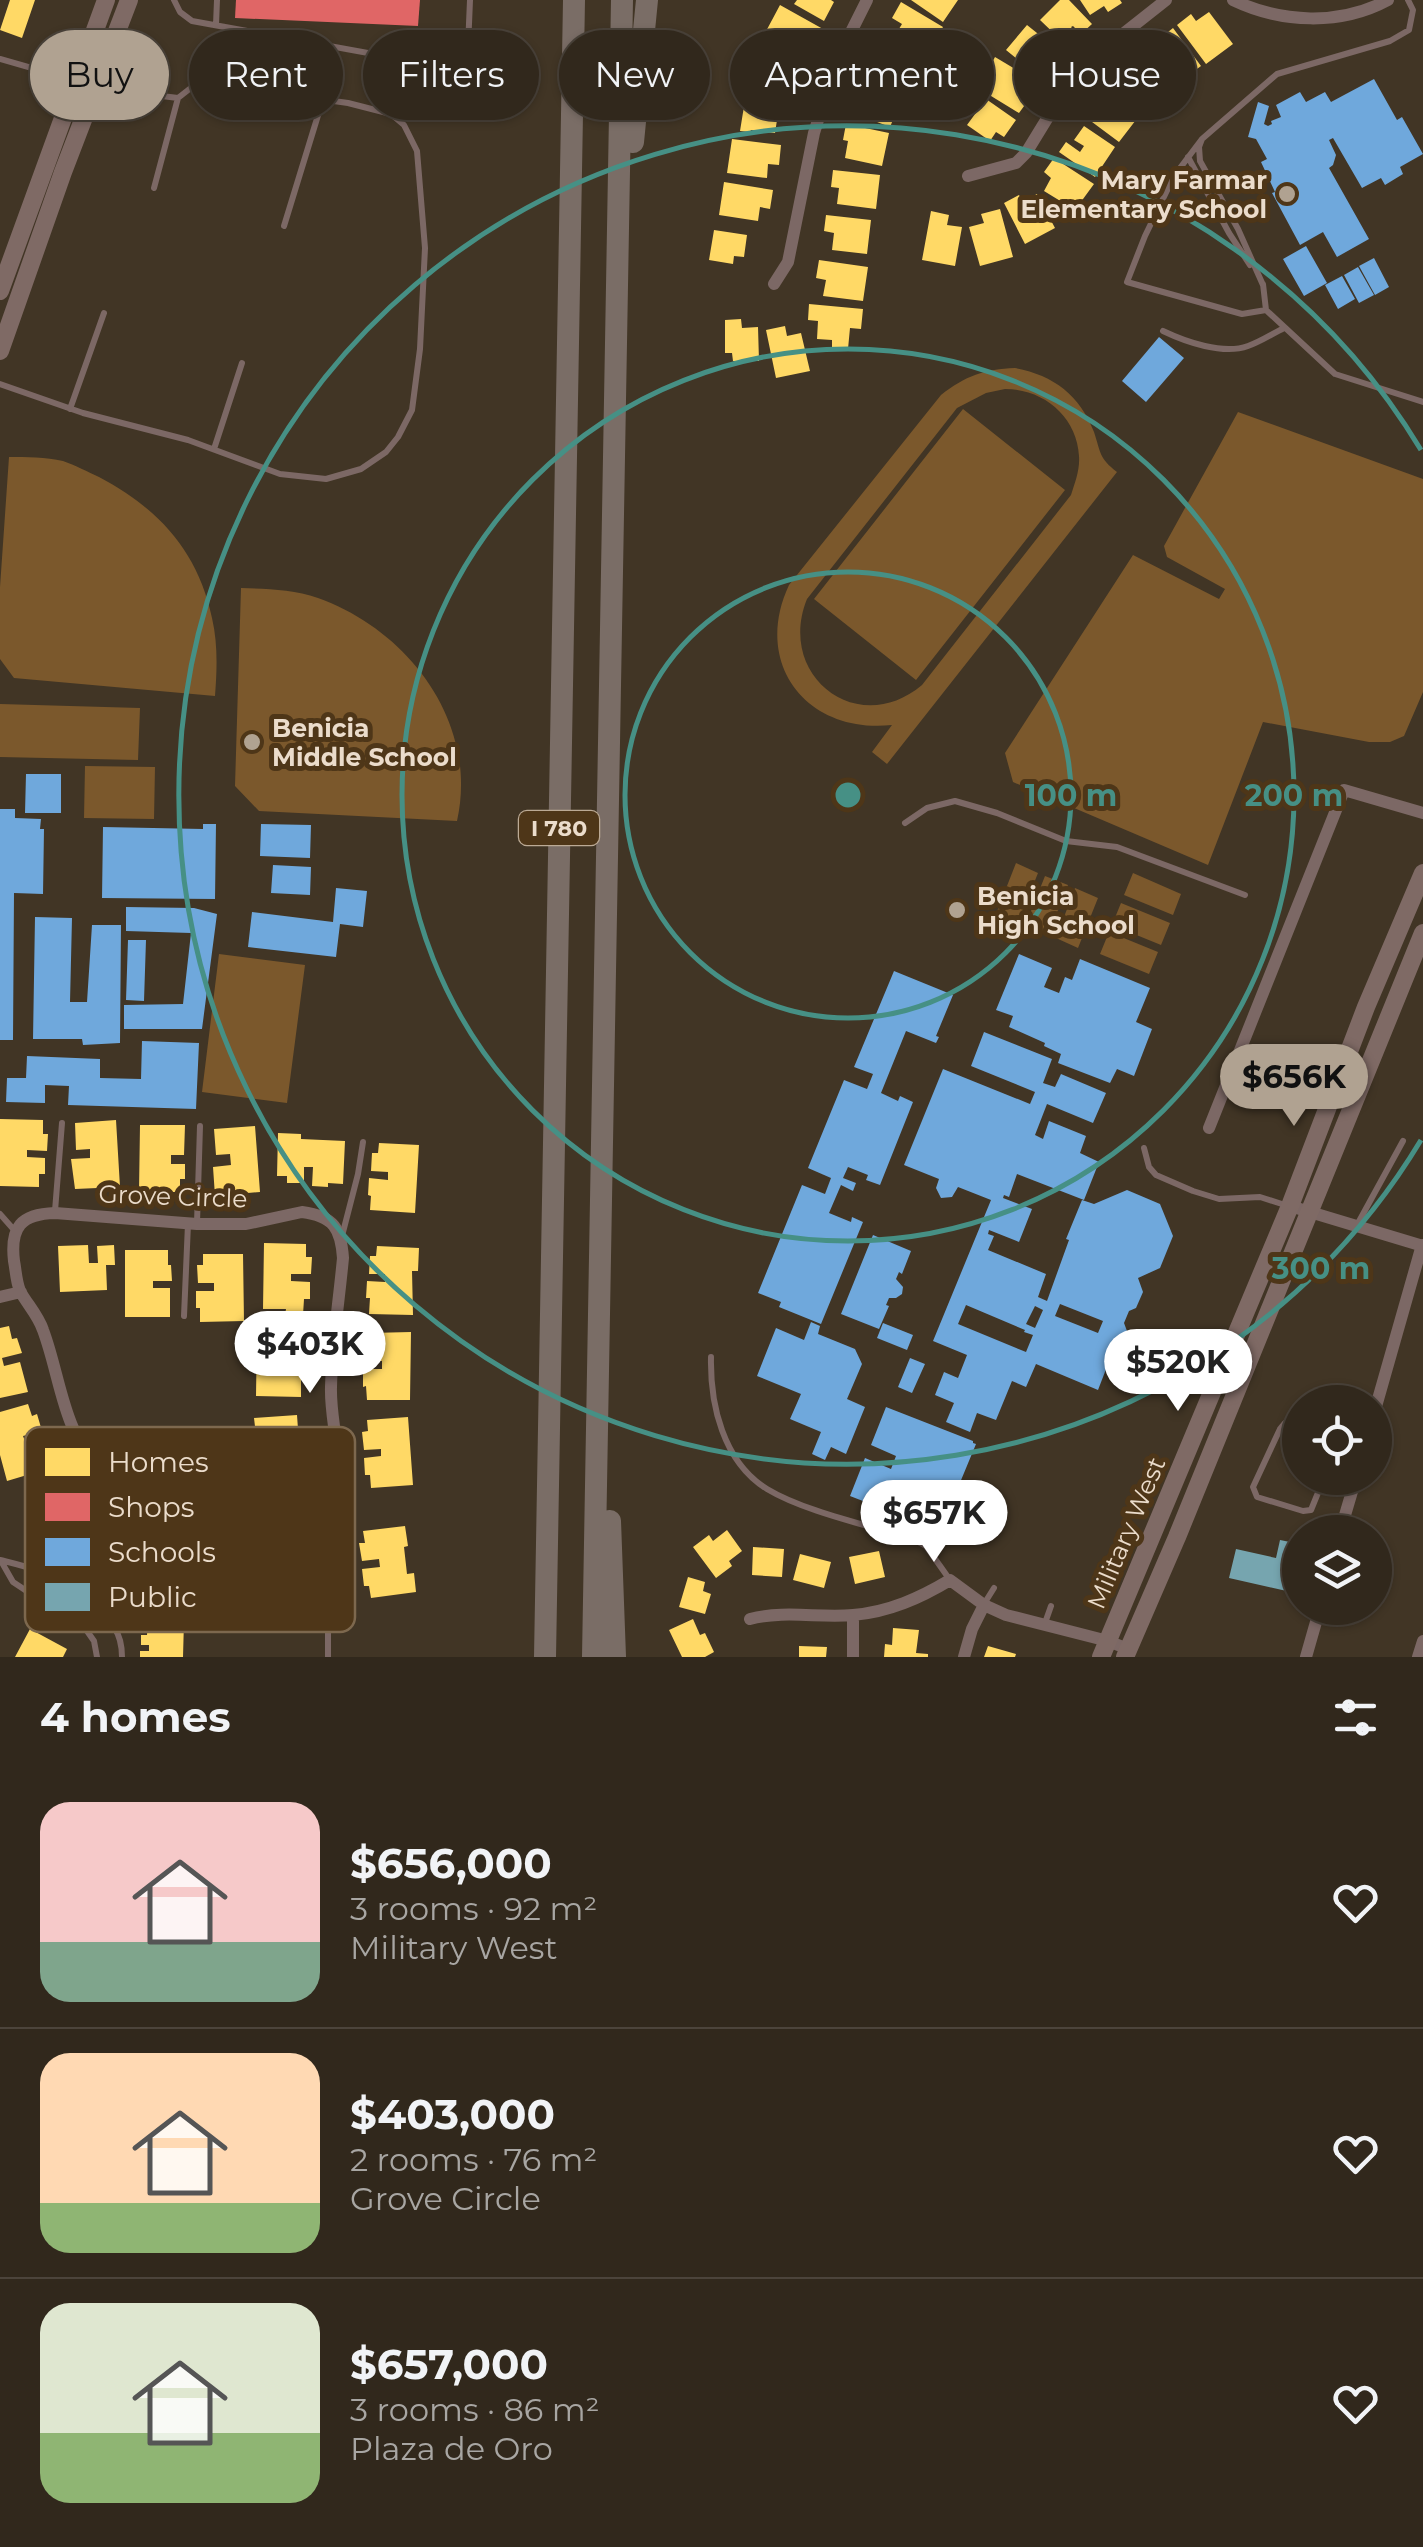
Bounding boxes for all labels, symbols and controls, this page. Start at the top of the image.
chip: Buy [30,30,169,120]
chip: Rent [189,30,343,120]
chip: Filters [363,30,539,120]
chip: New [559,30,710,120]
chip: Apartment [730,30,994,120]
chip: House [1014,30,1196,120]
place label: Mary Farmar Elementary School [1021,165,1267,224]
marker: Mary Farmar Elementary School [1276,183,1298,205]
place label: Benicia Middle School [272,713,457,772]
marker: Benicia Middle School [241,731,263,753]
centre of rings [830,777,866,813]
text: 100 m [1025,777,1117,814]
text: 200 m [1245,777,1343,814]
road number: I 780 [519,811,599,845]
place label: Benicia High School [977,881,1135,940]
marker: Benicia High School [946,899,968,921]
pin: $656K [1224,1044,1364,1129]
text: $656K [1242,1057,1346,1096]
street label: Grove Circle [98,1178,248,1214]
text: 300 m [1271,1250,1370,1287]
pin: $403K [240,1311,380,1396]
text: $403K [257,1324,363,1363]
pin: $520K [1108,1329,1248,1414]
text: $520K [1126,1342,1230,1381]
map controls [1282,1385,1392,1625]
button: locate [1282,1385,1392,1495]
legend [25,1427,355,1632]
text: Homes [108,1445,209,1479]
street label: Military West [1081,1453,1171,1613]
pin: $657K [864,1480,1004,1565]
text: Shops [108,1490,194,1524]
text: $657K [883,1493,985,1532]
button: layers [1282,1515,1392,1625]
text: Schools [108,1535,216,1569]
text: Public [108,1580,197,1614]
icon: filters [1328,1690,1383,1745]
text: 4 homes [40,1691,231,1743]
text: $656,000 [350,1837,552,1889]
icon: home [120,1842,240,1962]
icon: heart [1328,1875,1383,1930]
text: 3 rooms · 92 m² [350,1889,597,1928]
text: Military West [350,1928,557,1967]
text: $403,000 [350,2088,555,2140]
icon: home [120,2093,240,2213]
icon: heart [1328,2126,1383,2181]
text: 2 rooms · 76 m² [350,2140,597,2179]
text: Grove Circle [350,2179,541,2218]
text: $657,000 [350,2338,548,2390]
icon: home [120,2343,240,2463]
icon: heart [1328,2376,1383,2431]
text: 3 rooms · 86 m² [350,2390,599,2429]
text: Plaza de Oro [350,2429,553,2468]

